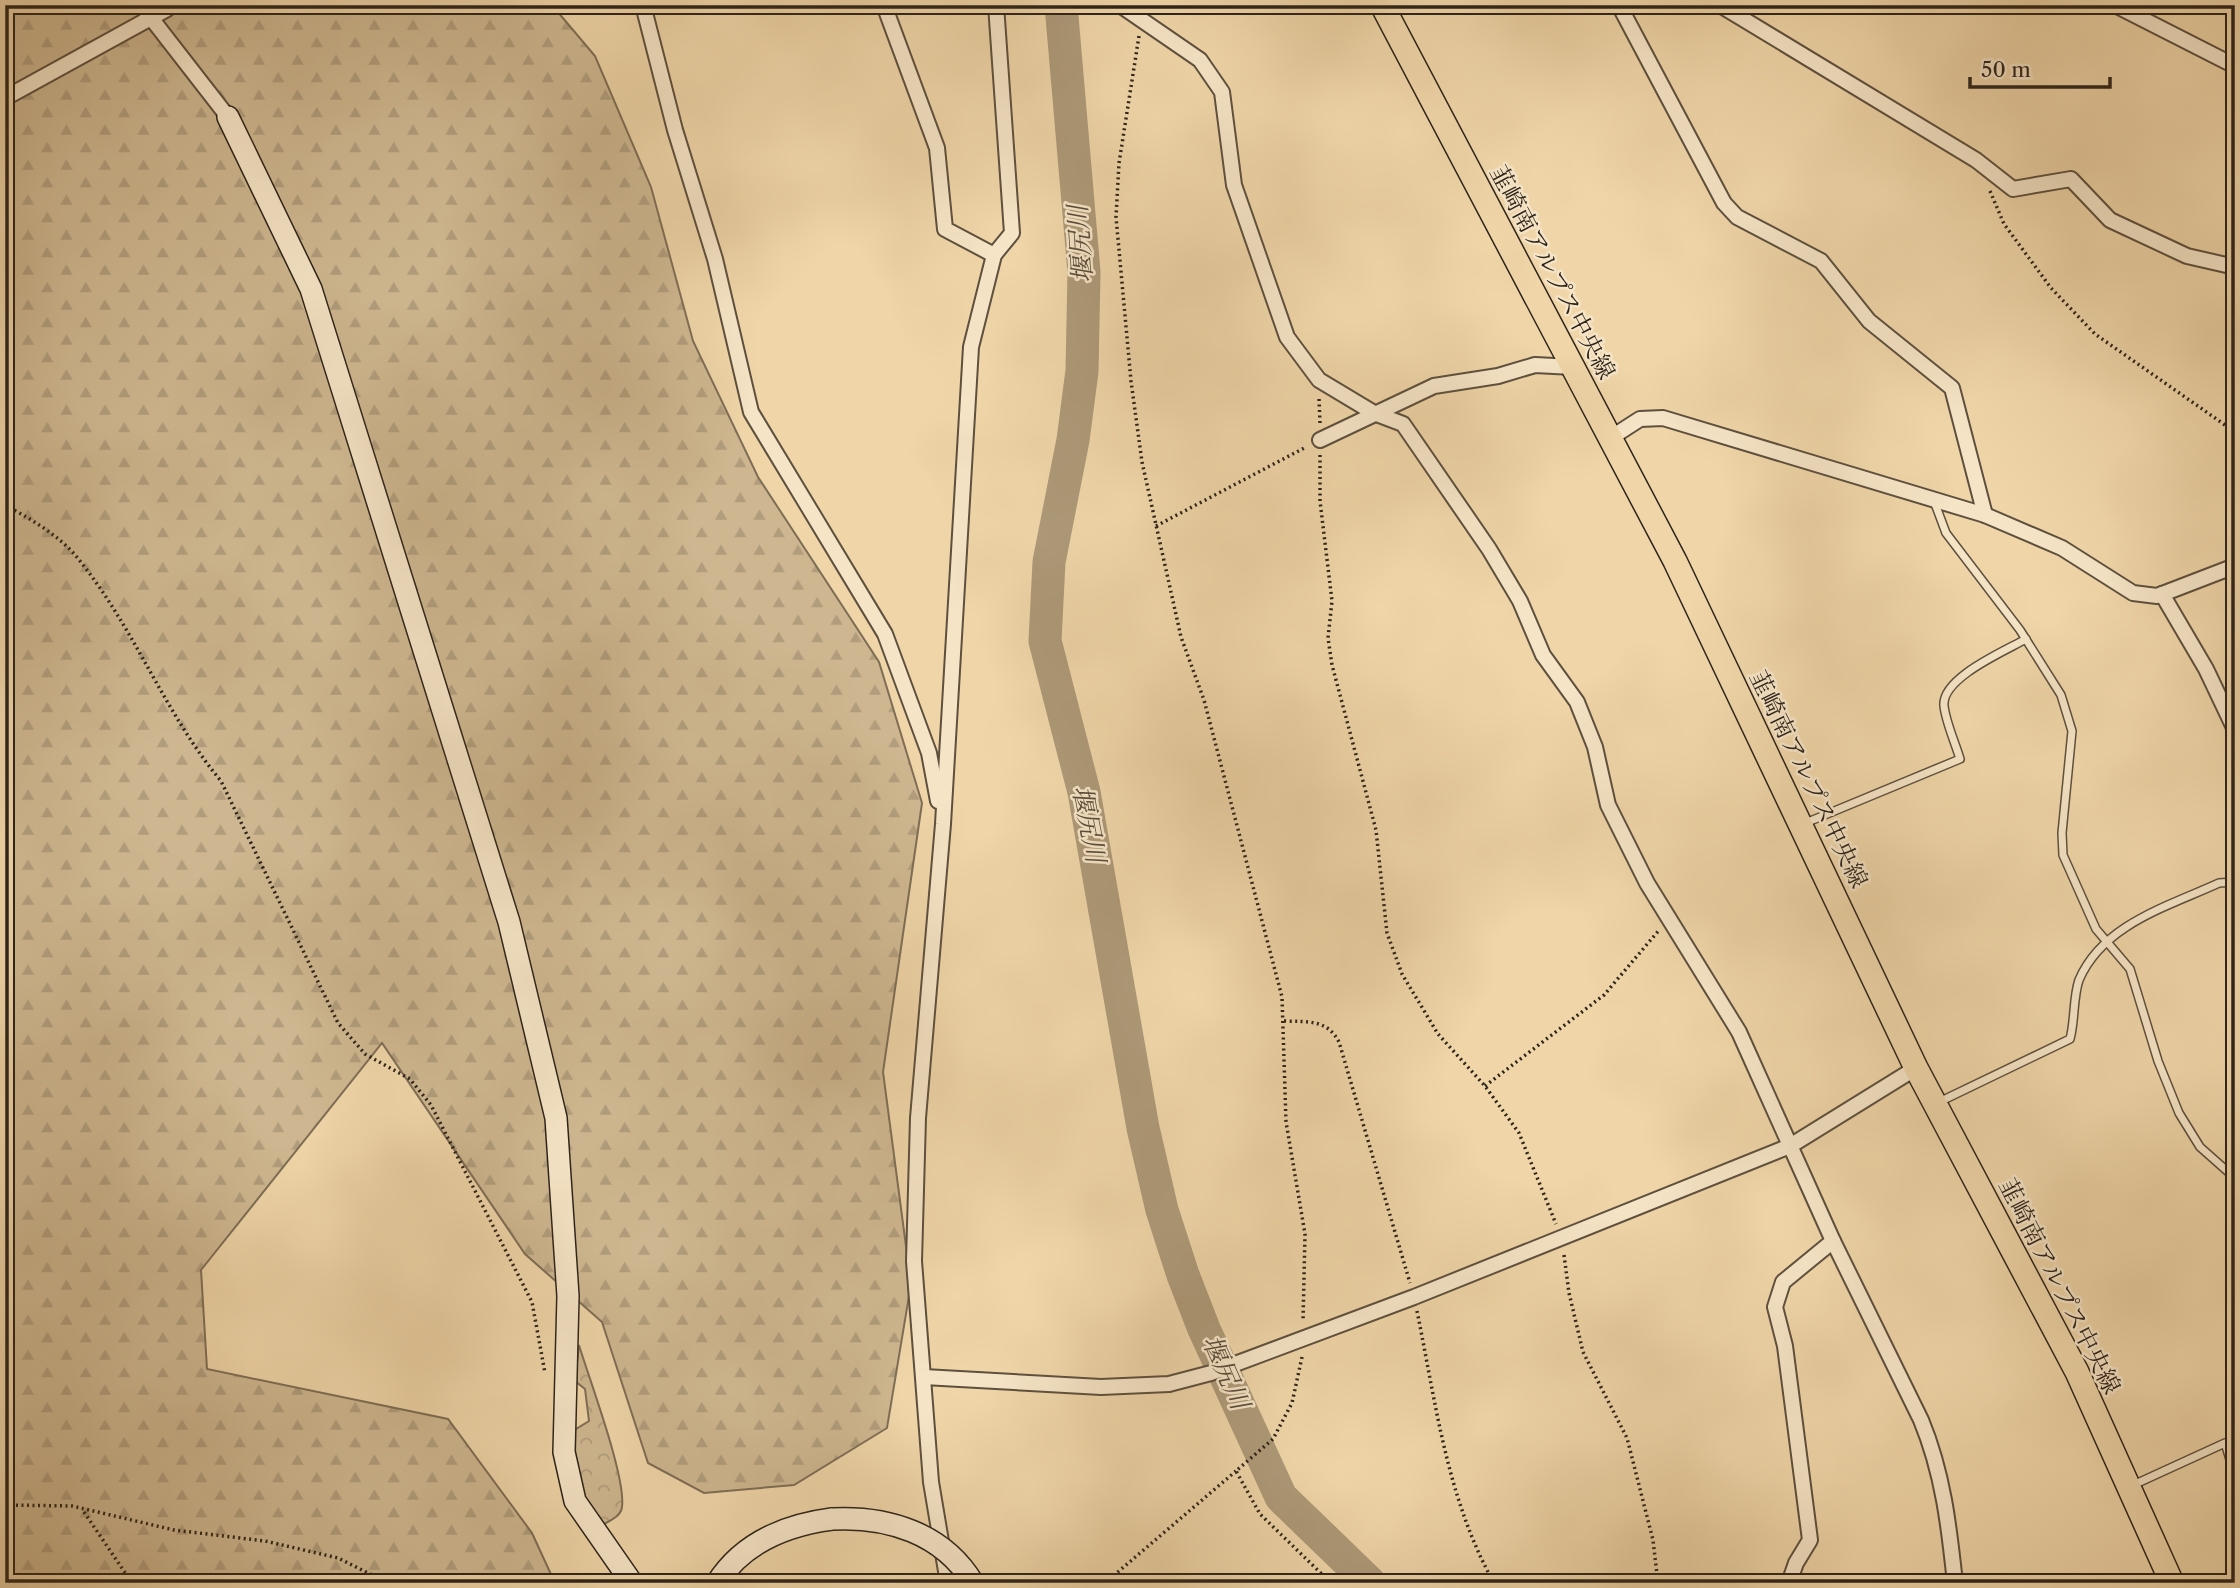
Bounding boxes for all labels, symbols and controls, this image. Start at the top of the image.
scale bar [1970,46,2110,90]
text: 50 m [1981,57,2031,82]
street label: 韮崎南アルプス中央線 [1484,160,1622,384]
water label: 堰尻川 [1061,201,1099,284]
street label: 韮崎南アルプス中央線 [1744,666,1874,892]
water label: 堰尻川 [1066,783,1113,868]
street label: 韮崎南アルプス中央線 [1993,1173,2127,1399]
water label: 堰尻川 [1196,1330,1258,1417]

